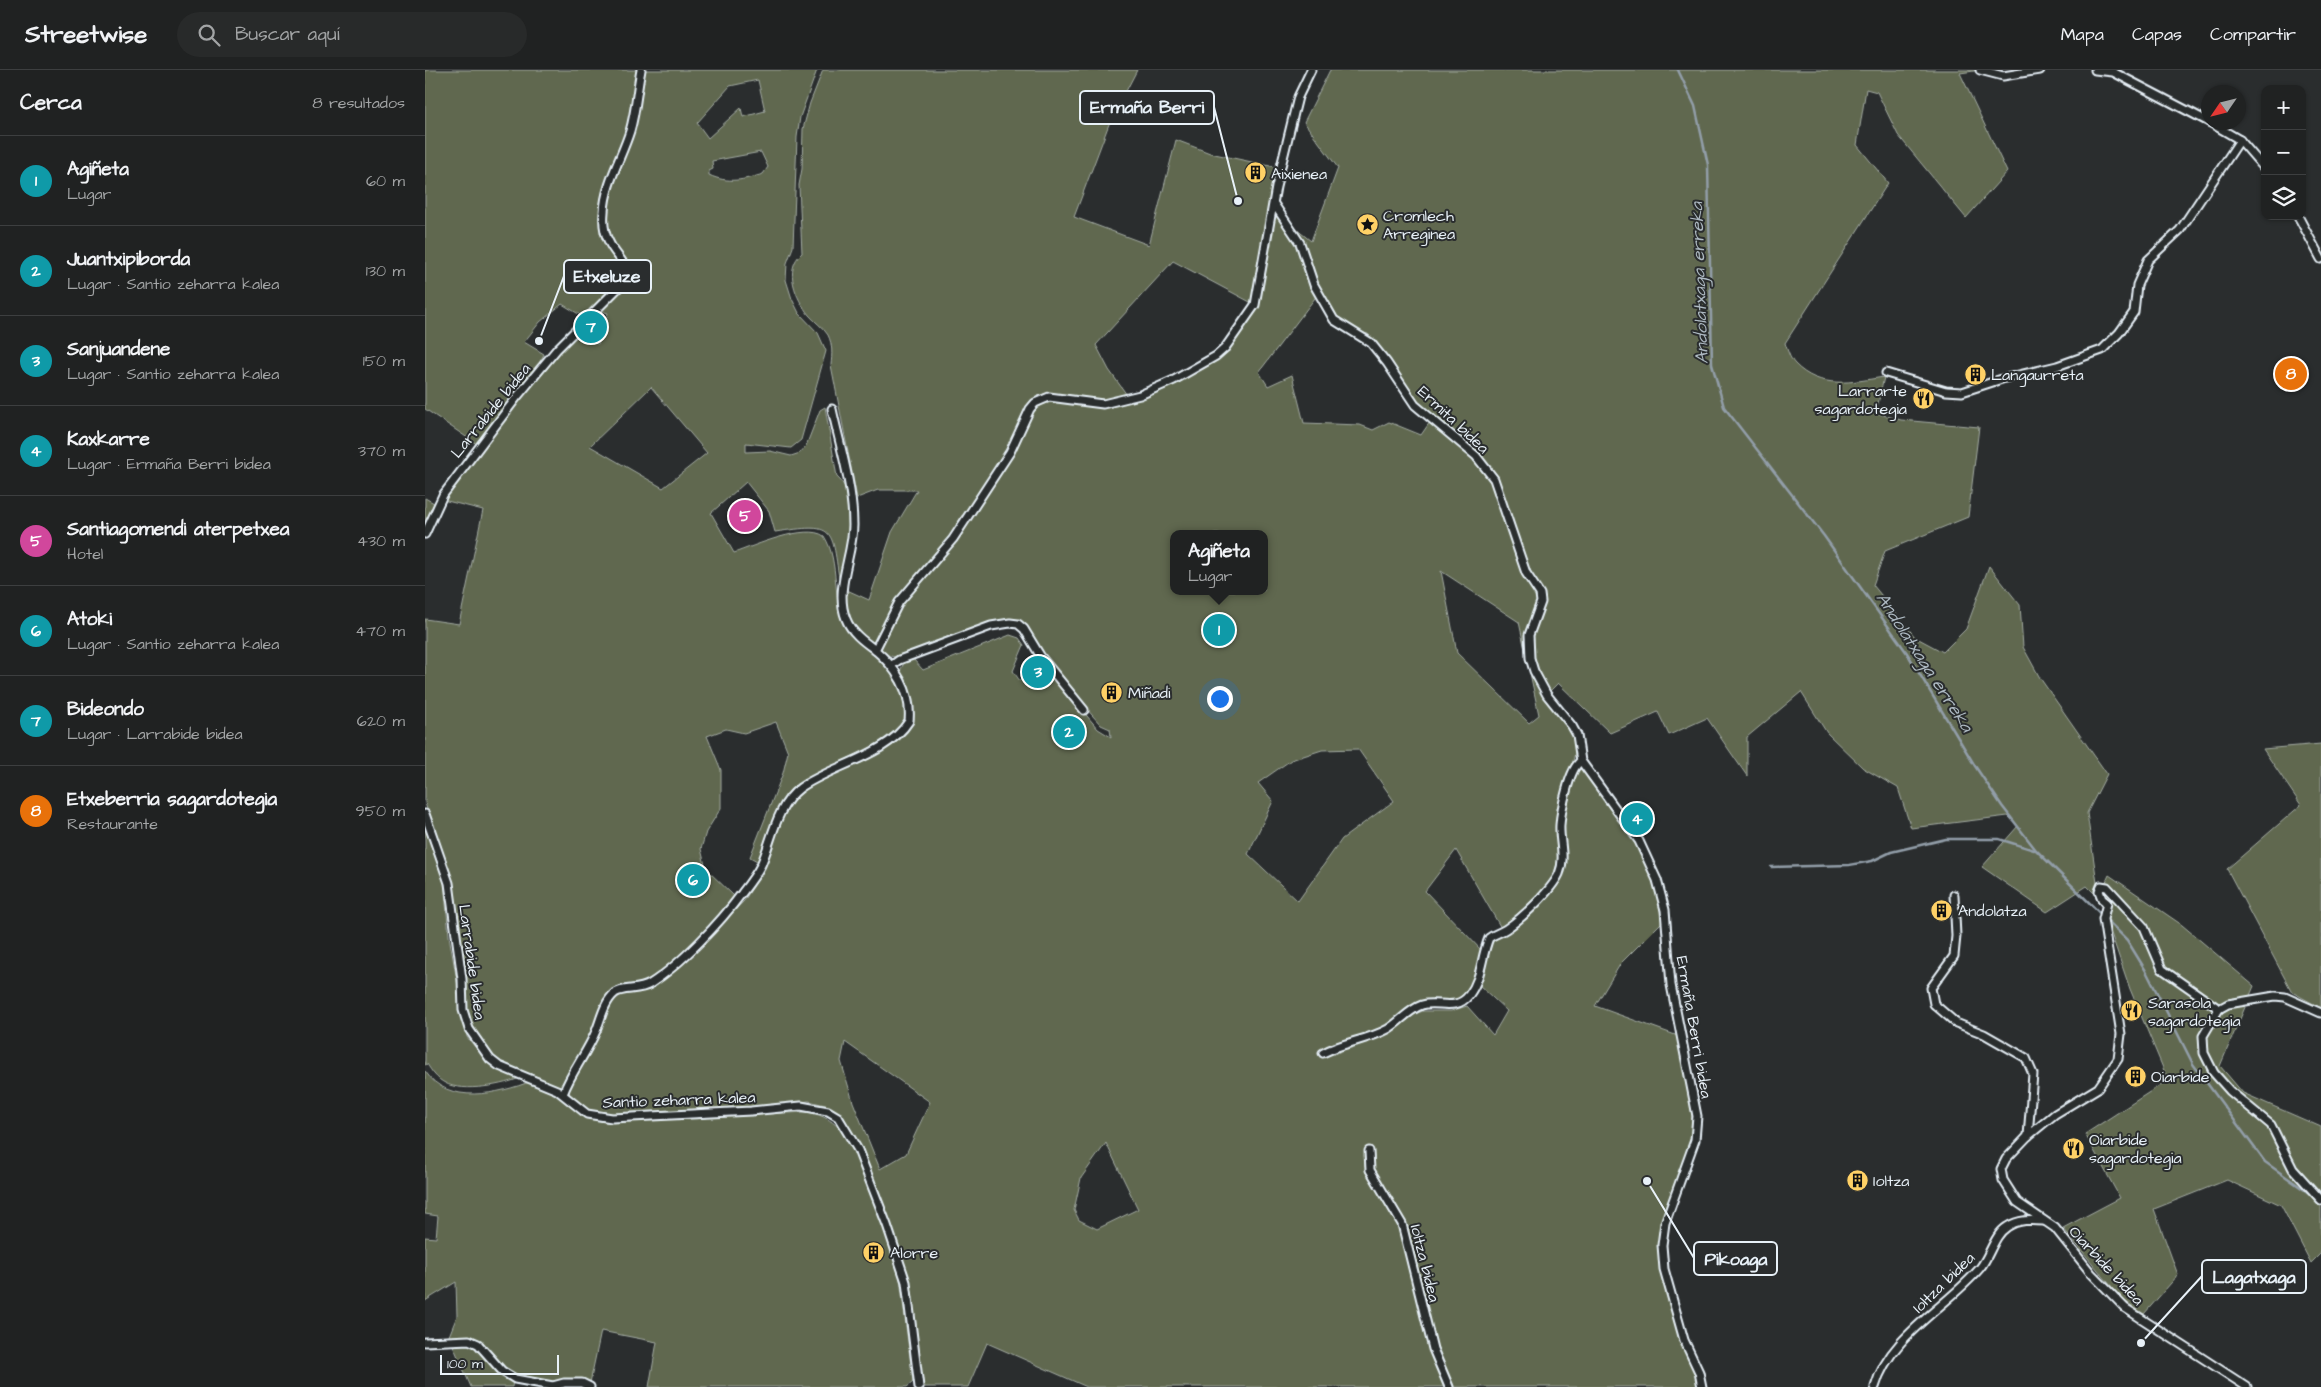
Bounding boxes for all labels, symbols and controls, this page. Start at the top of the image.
search box [177,12,527,57]
text: Streetwise [25,18,147,52]
icon: search [195,21,223,49]
text: Buscar aquí [235,21,340,48]
text: Mapa [2061,22,2104,47]
text: Capas [2132,22,2182,47]
text: Compartir [2210,22,2296,47]
north arrow [2201,85,2246,130]
map controls [2261,85,2306,220]
button: + [2261,85,2306,130]
text: Cerca [20,88,82,117]
callout: Ermaña Berri [1080,91,1214,124]
text: 8 resultados [312,92,405,114]
text: Ermaña Berri [1090,95,1204,120]
button: − [2261,130,2306,175]
text: Agiñeta [67,156,129,183]
building icon: Aixienea [1243,161,1267,185]
place label: Aixienea [1271,163,1327,185]
text: 1 [35,170,37,192]
text: 60 m [366,170,405,192]
button: layers [2261,175,2306,220]
text: Lugar [67,183,111,205]
water label: Andolatxaga erreka [1684,201,1716,364]
place label: Cromlech Arreginea [1383,205,1455,246]
place icon: Cromlech Arreginea [1355,212,1379,236]
text: Juantxipiborda [67,246,190,273]
text: 2 [31,260,41,282]
text: 130 m [366,260,405,282]
callout: Etxeluze [564,260,651,293]
text: Etxeluze [574,264,641,289]
text: Lugar · Santio zeharra kalea [67,273,279,295]
pin: 7 [575,308,607,346]
text: Sanjuandene [67,336,170,363]
text: 3 [32,350,40,372]
text: 150 m [363,350,405,372]
pin: 8 [2275,355,2307,393]
street label: Larrabide bidea [446,359,536,463]
building icon: Langaurreta [1963,362,1987,386]
text: Lugar · Santio zeharra kalea [67,363,279,385]
place label: Langaurreta [1991,364,2084,387]
place label: Larrarte sagardotegia [1814,380,1907,421]
street label: Ermita bidea [1413,381,1494,459]
restaurant icon: Larrarte sagardotegia [1911,387,1935,411]
text: Kaxkarre [67,426,150,453]
text: 4 [31,440,41,462]
text: 370 m [358,440,405,462]
text: Lugar · Ermaña Berri bidea [67,453,271,475]
pin: 5 [729,497,761,535]
text: Santiagomendi aterpetxea [67,516,289,543]
text: 5 [30,530,42,552]
text: 430 m [357,530,405,552]
popup [1170,530,1268,595]
text: Agiñeta [1188,538,1250,565]
text: Hotel [67,543,103,565]
text: Lugar [1188,565,1232,587]
water label: Andolatxaga erreka [1869,588,1980,738]
text: Atoki [67,606,112,633]
pin: 1 [1203,611,1235,649]
text: 6 [31,620,41,642]
text: 470 m [355,620,405,642]
text: Lugar · Santio zeharra kalea [67,633,279,655]
pin: 3 [1022,653,1054,691]
building icon: Miñadi [1100,680,1124,704]
place label: Miñadi [1128,682,1171,704]
your location [1207,686,1233,712]
text: Bideondo [67,696,144,723]
text: 7 [31,710,41,732]
text: 620 m [357,710,405,732]
pin: 2 [1053,713,1085,751]
text: Lugar · Larrabide bidea [67,723,243,745]
text: Etxeberria sagardotegia [67,786,277,813]
text: 8 [31,800,41,822]
text: 950 m [356,800,405,822]
pin: 4 [1621,800,1653,838]
text: Restaurante [67,813,158,835]
pin: 6 [677,861,709,899]
building icon: Andolatza [1930,898,1954,922]
place label: Andolatza [1958,900,2027,922]
street label: Larrabide bidea [453,903,491,1021]
street label: Ermaña Berri bidea [1671,954,1717,1100]
place label: Sarasola sagardotegia [2148,992,2241,1033]
restaurant icon: Sarasola sagardotegia [2120,999,2144,1023]
building icon: Oiarbide [2123,1064,2147,1088]
place label: Oiarbide [2151,1066,2210,1088]
street label: Santio zeharra kalea [602,1086,756,1114]
place label: Oiarbide sagardotegia [2089,1129,2182,1170]
restaurant icon: Oiarbide sagardotegia [2061,1136,2085,1160]
building icon: Ioltza [1845,1168,1869,1192]
place label: Ioltza [1873,1170,1909,1192]
street label: Oiarbide bidea [2064,1221,2149,1310]
street label: Ioltza bidea [1405,1222,1445,1304]
building icon: Alorre [862,1240,886,1264]
place label: Alorre [890,1242,938,1264]
callout: Pikoaga [1694,1242,1777,1275]
text: Pikoaga [1705,1247,1768,1273]
street label: Ioltza bidea [1908,1247,1980,1318]
callout: Lagatxaga [2202,1260,2306,1293]
text: Lagatxaga [2212,1265,2297,1291]
scale bar [440,1352,559,1375]
text: 100 m [447,1354,483,1374]

